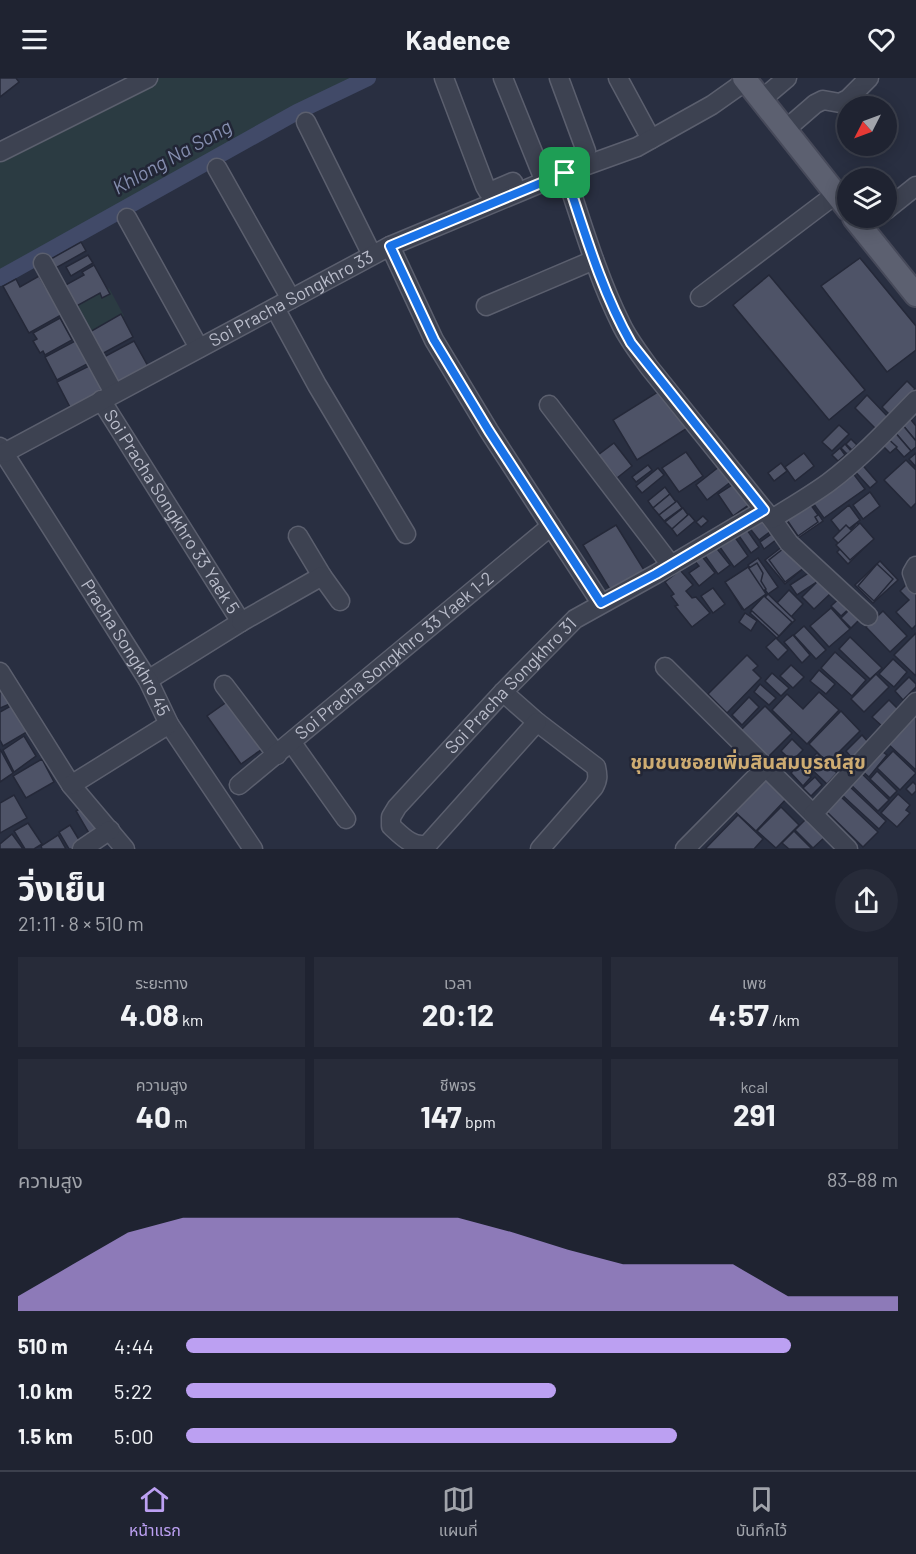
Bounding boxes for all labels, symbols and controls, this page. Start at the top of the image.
icon: menu [18,23,51,56]
text: Kadence [406,23,510,55]
icon: heart [865,23,898,56]
north arrow [837,96,897,156]
map controls [837,96,897,228]
water label: Khlong Na Song [108,114,235,199]
pin [539,147,590,198]
icon: arrive [548,156,581,189]
button: layers [837,168,897,228]
street label: Soi Pracha Songkhro 33 [205,245,377,351]
street label: Soi Pracha Songkhro 33 Yaek 5 [100,405,245,617]
street label: Soi Pracha Songkhro 33 Yaek 1-2 [290,567,497,744]
street label: Pracha Songkhro 45 [77,575,176,719]
street label: Soi Pracha Songkhro 31 [440,612,581,758]
district label: ชุมชนซอยเพิ่มสินสมบูรณ์สุข [630,749,866,774]
text: วิ่งเย็น [18,868,106,908]
button: share [835,869,898,932]
text: 21:11 · 8 × 510 m [18,911,144,935]
text: ระยะทาง [135,973,188,992]
text: เวลา [444,973,472,992]
text: เพซ [742,973,767,992]
text: 4.08 [120,996,179,1032]
text: 20:12 [422,996,494,1032]
text: 4:57 [709,996,769,1032]
text: km [179,1010,203,1029]
text: /km [769,1010,800,1029]
text: ความสูง [136,1075,188,1094]
text: ชีพจร [440,1075,476,1094]
text: kcal [740,1077,768,1096]
text: 291 [733,1096,776,1132]
text: 40 [136,1098,171,1134]
text: 147 [420,1098,462,1134]
text: m [171,1112,188,1131]
text: bpm [462,1112,496,1131]
text: 83–88 m [827,1167,898,1191]
text: ความสูง [18,1168,83,1192]
text: 510 m [18,1334,68,1358]
text: 4:44 [114,1334,154,1358]
text: 1.0 km [18,1379,73,1403]
text: 5:22 [114,1379,153,1403]
text: 1.5 km [18,1424,73,1448]
text: 5:00 [114,1424,154,1448]
tab: หน้าแรก [129,1483,181,1543]
tab: แผนที่ [439,1483,478,1543]
tab: บันทึกไว้ [736,1483,787,1543]

